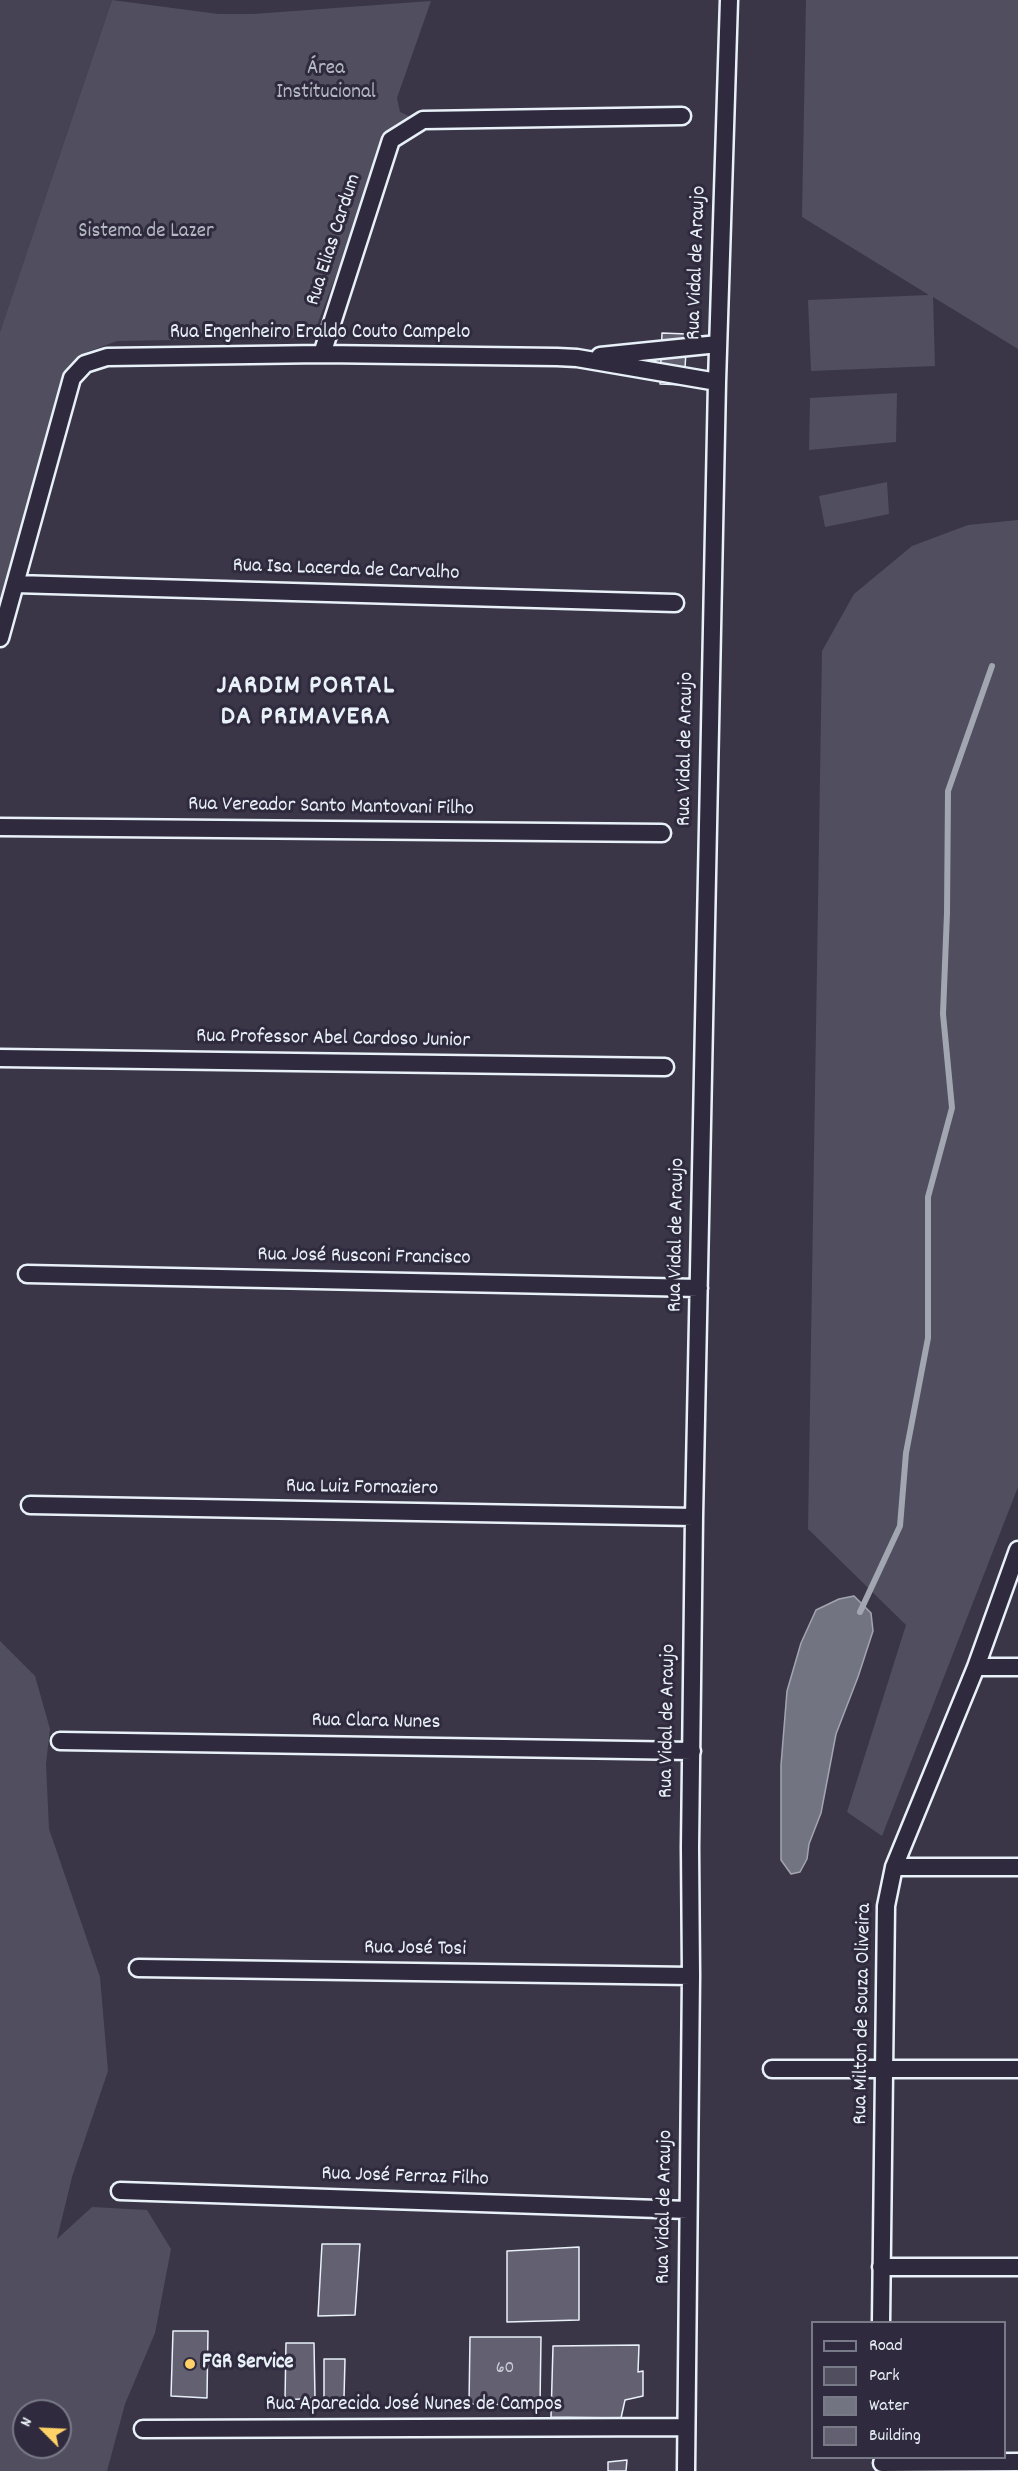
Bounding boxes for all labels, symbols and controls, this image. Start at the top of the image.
park label: Área Institucional [276,57,376,107]
street label: Rua Elias Cardum [302,171,368,309]
street label: Rua Vidal de Araujo [683,185,713,341]
park label: Sistema de Lazer [78,220,214,246]
street label: Rua Engenheiro Eraldo Couto Campelo [170,321,470,347]
street label: Rua Isa Lacerda de Carvalho [232,554,460,588]
district label: JARDIM PORTAL DA PRIMAVERA [216,672,396,735]
street label: Rua Vidal de Araujo [673,672,701,826]
street label: Rua Vereador Santo Mantovani Filho [188,793,474,823]
street label: Rua Professor Abel Cardoso Junior [196,1025,470,1055]
street label: Rua Vidal de Araujo [664,1158,692,1312]
street label: Rua José Rusconi Francisco [257,1244,471,1272]
street label: Rua Luiz Fornaziero [286,1475,438,1503]
street label: Rua Vidal de Araujo [655,1644,683,1798]
street label: Rua Clara Nunes [311,1709,441,1737]
street label: Rua Milton de Souza Oliveira [849,1903,879,2125]
street label: Rua José Tosi [364,1937,466,1963]
street label: Rua Vidal de Araujo [652,2130,680,2284]
street label: Rua José Ferraz Filho [321,2162,489,2194]
legend [811,2321,1006,2459]
text: Road [869,2334,903,2359]
place label: FGR Service [202,2351,294,2377]
marker: FGR Service [183,2357,197,2371]
house number: 60 [496,2359,514,2381]
text: Park [869,2364,900,2389]
street label: Rua Aparecida José Nunes de Campos [266,2393,562,2419]
text: Water [869,2394,909,2419]
north arrow [12,2399,72,2459]
text: N [15,2414,39,2431]
text: Building [869,2424,921,2449]

